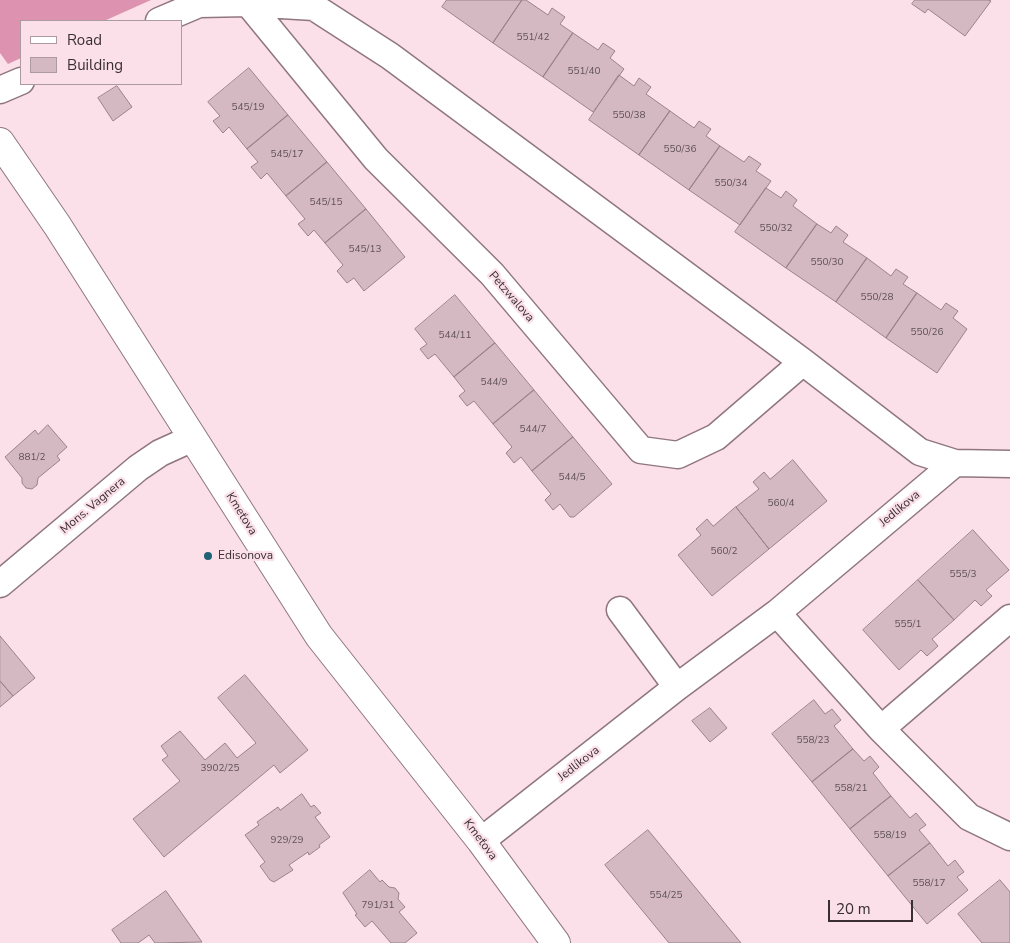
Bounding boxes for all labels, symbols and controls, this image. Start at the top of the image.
legend [20,20,182,85]
text: Road [67,30,102,50]
house number: 551/42 [517,32,549,44]
text: Building [67,55,123,75]
house number: 551/40 [568,66,600,78]
house number: 545/19 [232,102,264,114]
house number: 550/38 [613,110,645,122]
house number: 550/36 [664,144,696,156]
house number: 545/17 [271,149,303,161]
house number: 550/34 [715,178,747,190]
house number: 545/15 [310,197,342,209]
house number: 550/32 [760,223,792,235]
house number: 545/13 [349,244,381,256]
house number: 550/30 [811,257,843,269]
street label: Petzwalova [485,269,537,325]
house number: 550/28 [861,292,893,304]
house number: 550/26 [911,327,943,339]
house number: 544/11 [439,330,471,342]
house number: 544/9 [481,377,507,389]
house number: 544/7 [520,424,546,436]
house number: 881/2 [19,452,45,464]
house number: 544/5 [559,472,585,484]
street label: Mons. Vagnera [58,475,128,537]
street label: Jedlíkova [877,488,923,530]
street label: Kmeťova [222,490,260,538]
house number: 560/4 [768,498,794,510]
house number: 560/2 [711,546,737,558]
place label: Edisonova [218,549,273,563]
marker: Edisonova [202,550,214,562]
house number: 555/3 [950,569,976,581]
house number: 555/1 [895,619,921,631]
house number: 558/23 [797,735,829,747]
street label: Jedlíkova [555,743,603,785]
house number: 3902/25 [201,763,239,775]
house number: 558/21 [835,783,867,795]
street label: Kmeťova [460,817,500,863]
house number: 558/19 [874,830,906,842]
house number: 929/29 [271,835,303,847]
house number: 558/17 [913,878,945,890]
house number: 554/25 [650,890,682,902]
scale bar [830,890,915,922]
text: 20 m [836,899,871,919]
house number: 791/31 [362,900,394,912]

